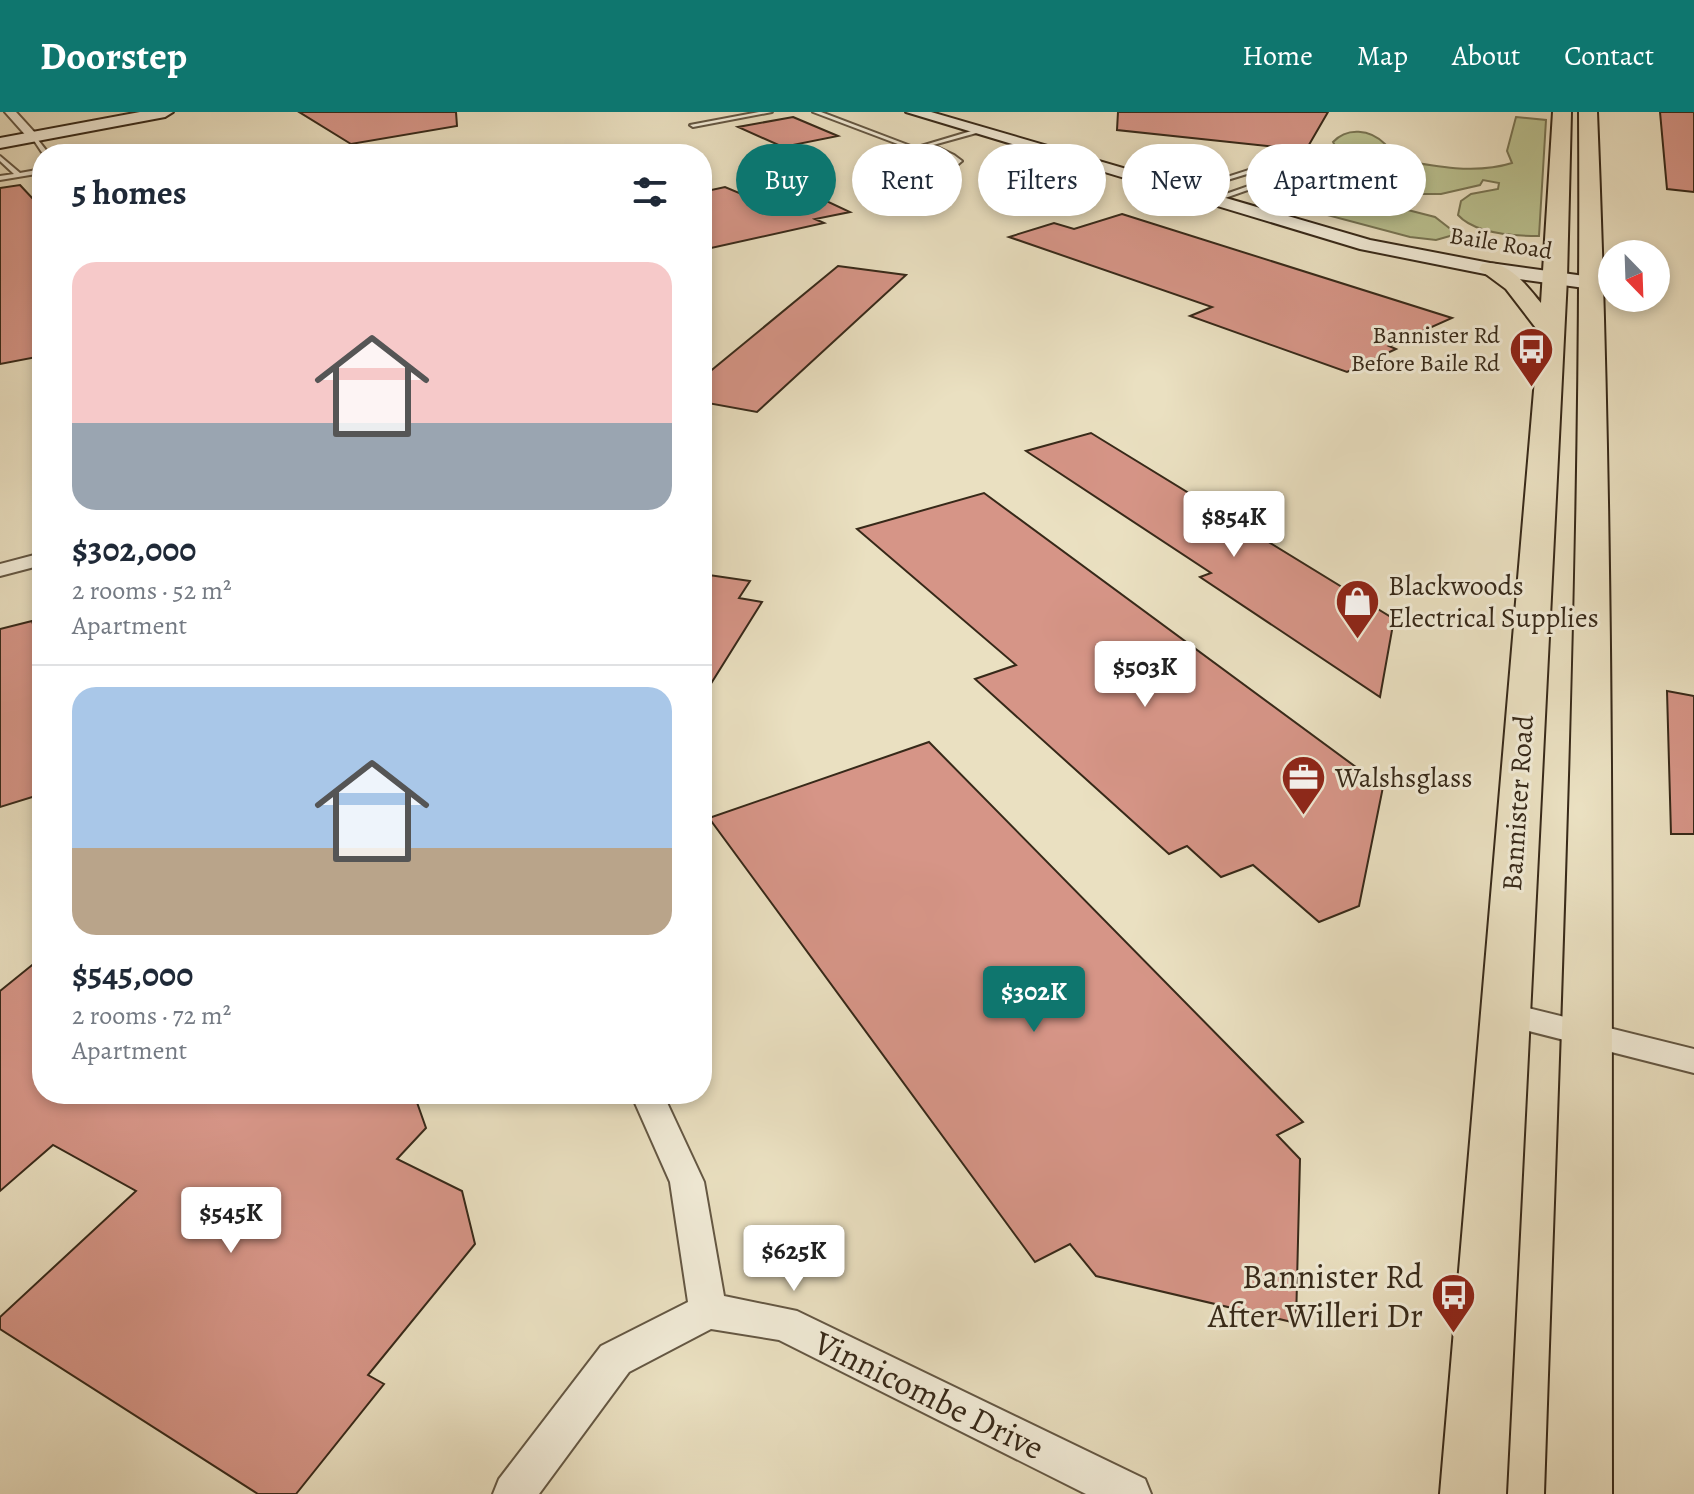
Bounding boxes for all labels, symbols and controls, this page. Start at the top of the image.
text: Doorstep [40,30,187,82]
text: Home [1242,37,1313,75]
text: Map [1357,37,1408,75]
text: About [1452,37,1520,75]
text: Contact [1564,37,1654,75]
chip: Buy [736,144,836,216]
chip: Rent [852,144,962,216]
chip: Filters [978,144,1106,216]
chip: New [1122,144,1230,216]
chip: Apartment [1246,144,1426,216]
text: 5 homes [72,169,187,216]
icon: filters [628,170,672,214]
street label: Baile Road [1447,219,1555,267]
north arrow [1598,240,1670,312]
map controls [1598,240,1670,312]
icon: home [300,314,444,458]
place label: Bannister Rd Before Baile Rd [1351,319,1500,379]
bus stop icon: Bannister Rd Before Baile Rd [1507,325,1555,388]
pin: $854K [1178,491,1290,559]
text: $854K [1201,499,1267,534]
text: $302,000 [72,526,196,573]
place label: Blackwoods Electrical Supplies [1388,567,1599,637]
text: 2 rooms · 52 m² [72,573,231,608]
shop icon: Blackwoods Electrical Supplies [1333,578,1381,641]
text: Apartment [72,608,187,643]
pin: $503K [1089,641,1201,709]
text: $503K [1113,649,1177,684]
street label: Bannister Road [1493,713,1543,892]
icon: home [300,739,444,883]
office icon: Walshsglass [1280,754,1328,817]
place label: Walshsglass [1334,759,1473,797]
text: $545,000 [72,951,193,998]
pin: $302K [978,966,1090,1034]
text: $302K [1001,974,1067,1009]
text: 2 rooms · 72 m² [72,998,231,1033]
text: Apartment [72,1033,187,1068]
pin: $545K [175,1187,287,1255]
text: $545K [199,1195,263,1230]
pin: $625K [738,1225,850,1293]
text: $625K [761,1233,827,1268]
place label: Bannister Rd After Willeri Dr [1207,1253,1424,1339]
bus stop icon: Bannister Rd After Willeri Dr [1430,1272,1478,1335]
street label: Vinnicombe Drive [805,1319,1052,1471]

